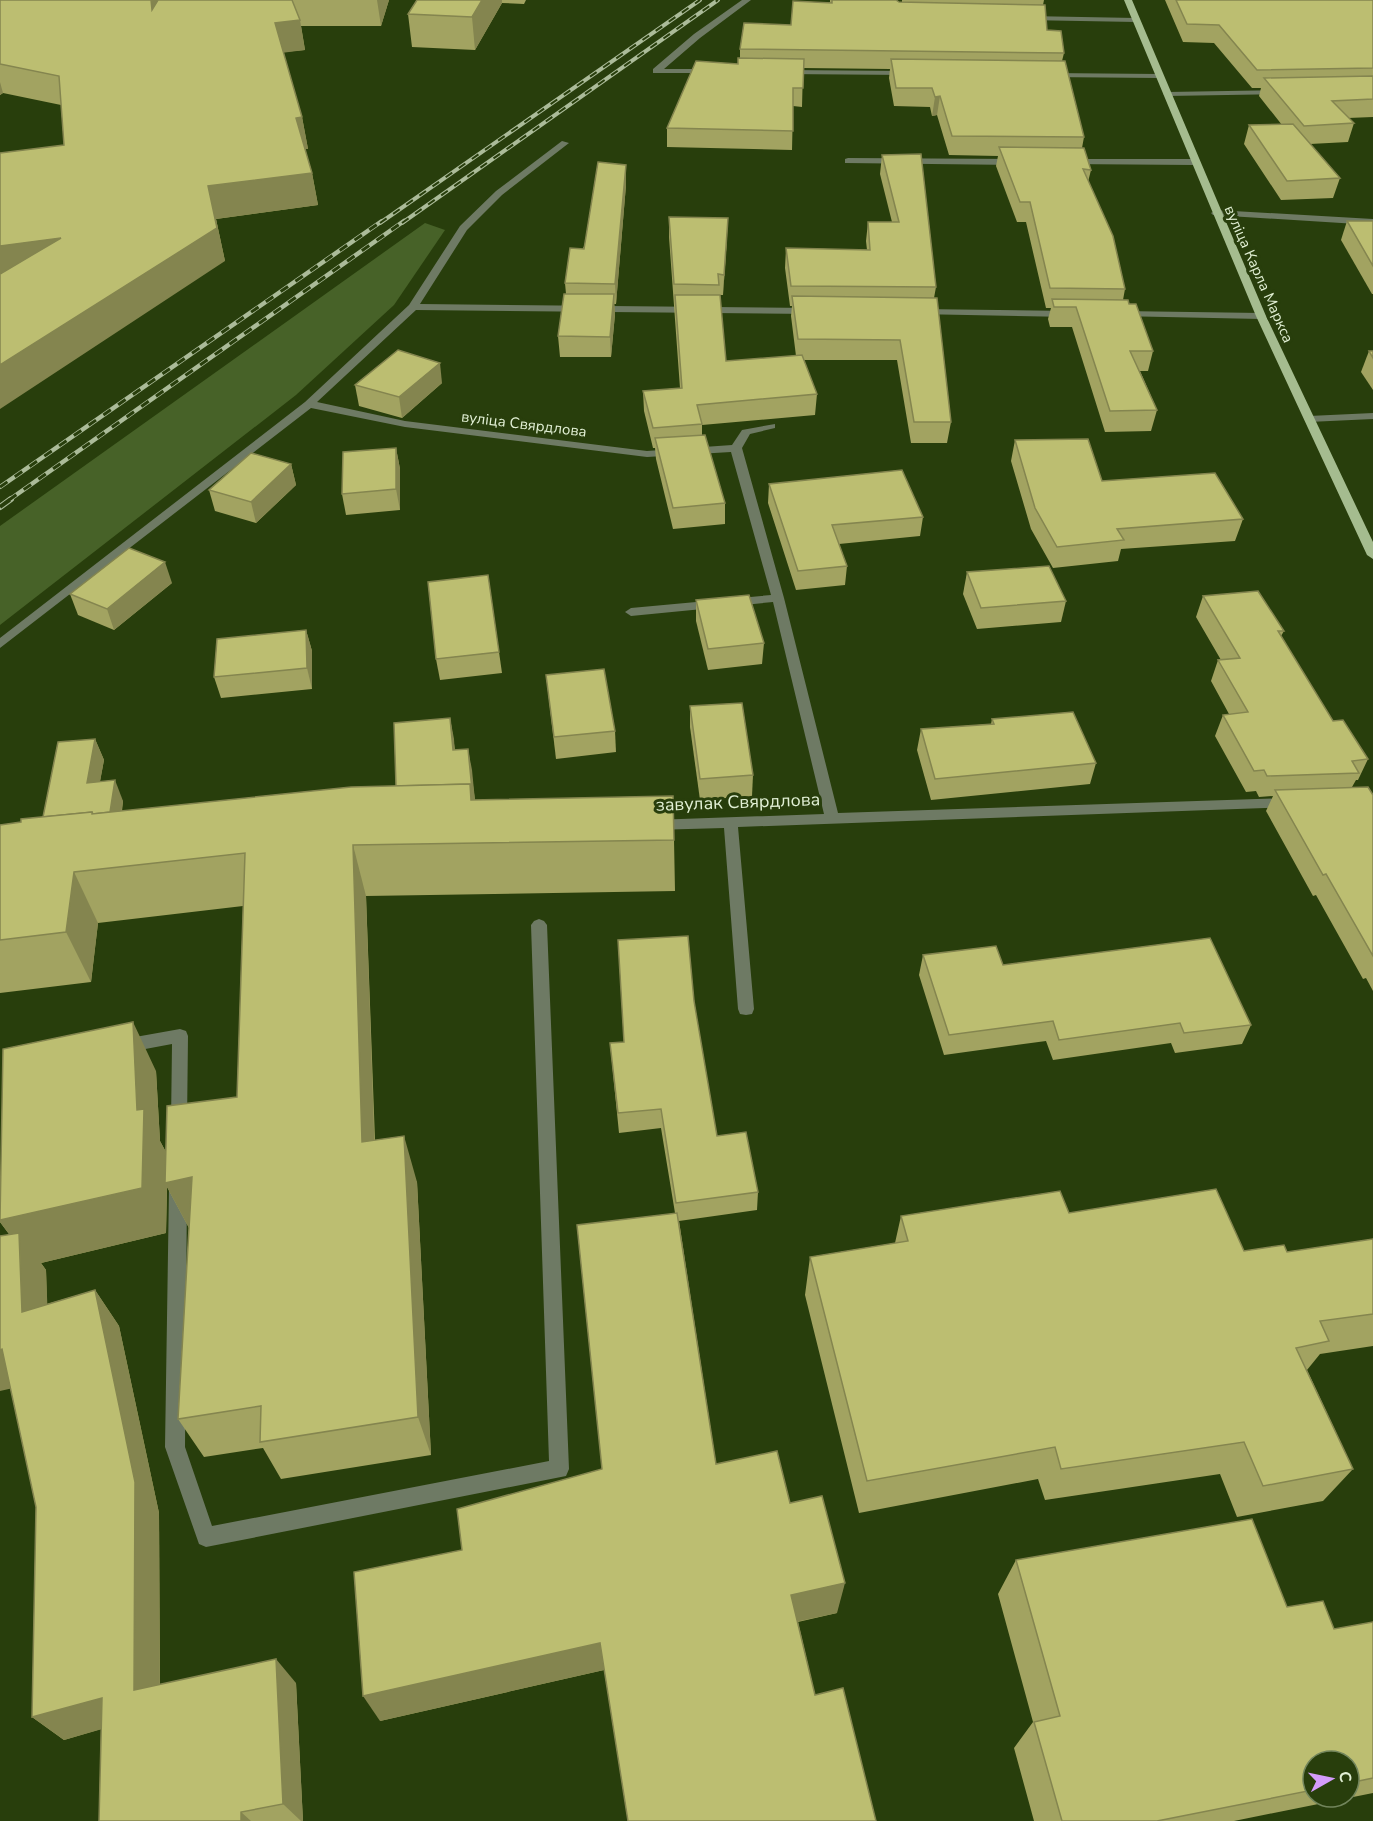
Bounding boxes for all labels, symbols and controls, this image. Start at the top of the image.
street label: вуліца Карла Маркса [1220,202,1298,346]
street label: вуліца Свярдлова [460,406,588,442]
street label: завулак Свярдлова [655,787,821,817]
north arrow [1301,1749,1361,1809]
text: С [1333,1770,1357,1784]

